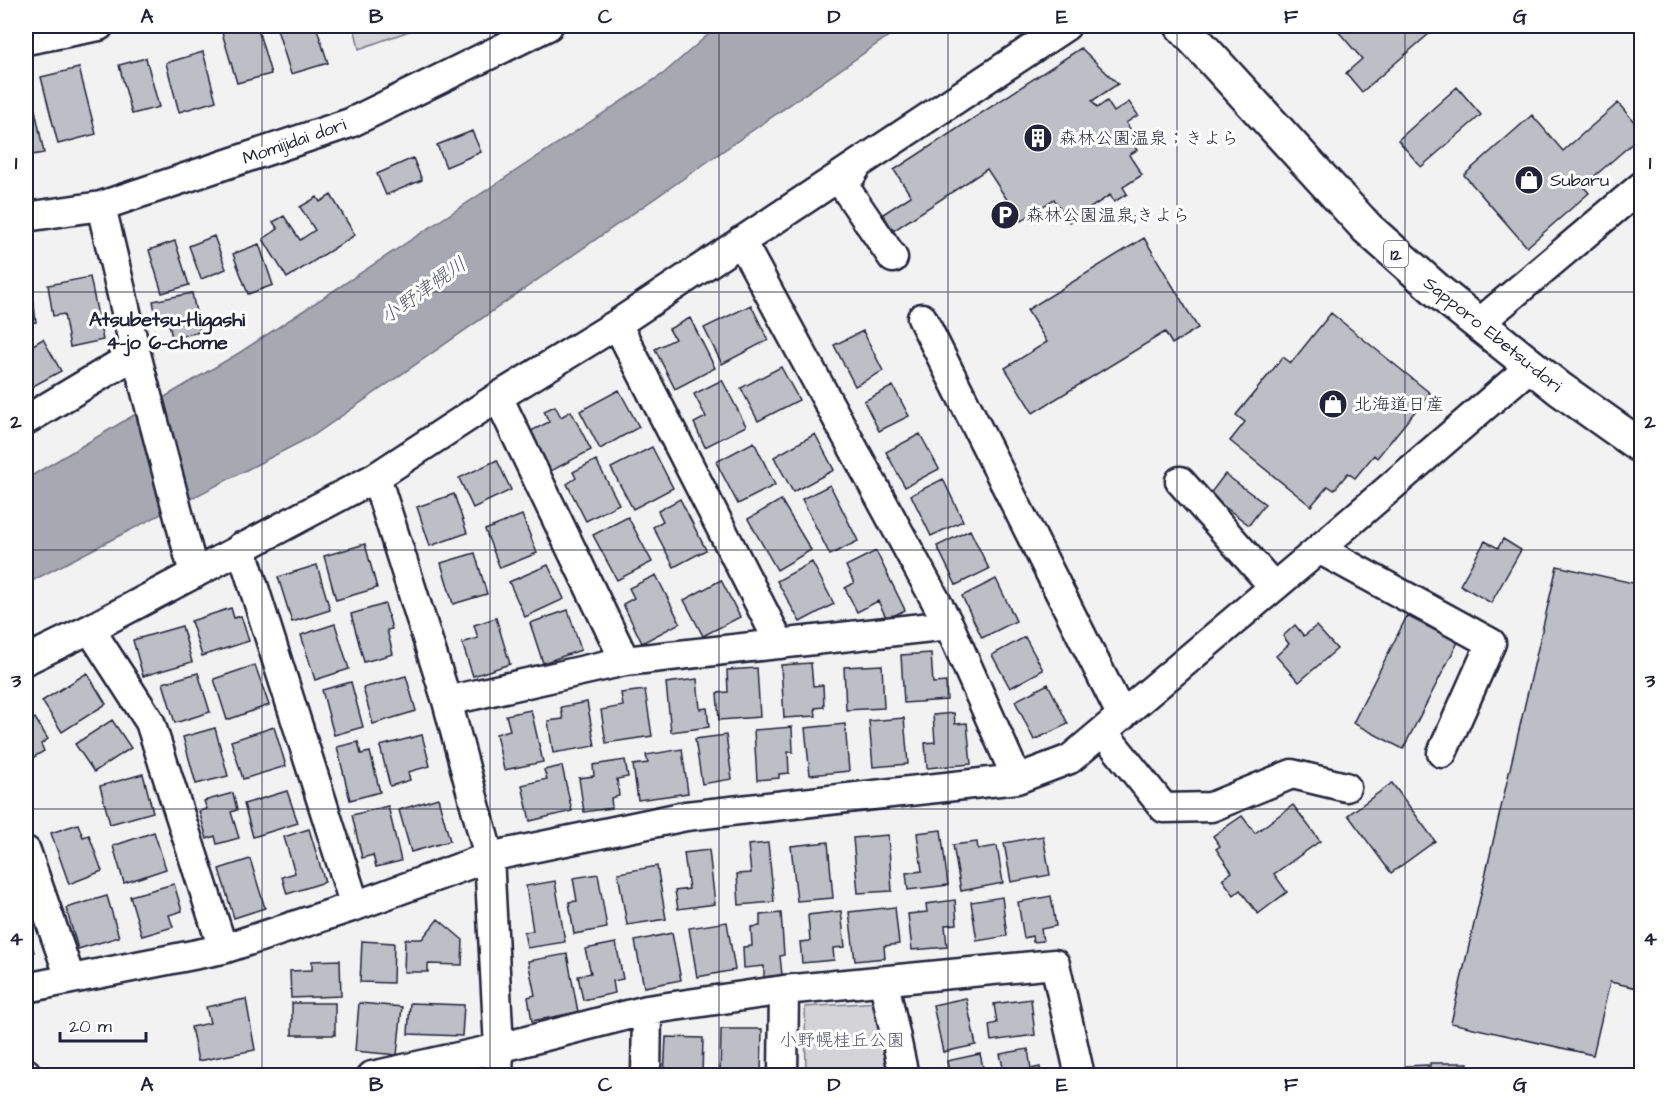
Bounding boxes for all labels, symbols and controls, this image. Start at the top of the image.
text: A [141,3,154,31]
text: B [369,3,384,31]
text: C [598,3,613,31]
text: D [828,3,841,31]
text: E [1056,3,1068,31]
text: F [1284,3,1299,31]
text: G [1513,3,1527,31]
street label: Momijidai dori [239,112,350,171]
building icon: 森林公園温泉；きよら [1022,122,1054,154]
place label: 森林公園温泉；きよら [1059,126,1239,151]
text: 1 [15,149,18,177]
text: 1 [1649,149,1652,177]
shop icon: Subaru [1513,164,1545,196]
place label: Subaru [1550,168,1609,193]
parking icon: 森林公園温泉;きよら [989,199,1021,231]
place label: 森林公園温泉;きよら [1026,203,1190,228]
road number: 12 [1384,241,1408,267]
water label: 小野津幌川 [375,251,473,331]
street label: Sapporo Ebetsu-dori [1418,271,1567,398]
district label: Atsubetsu-Higashi 4-jo 6-chome [89,306,246,357]
shop icon: 北海道日産 [1317,388,1349,420]
place label: 北海道日産 [1354,392,1444,417]
text: 2 [9,408,22,436]
text: 2 [1643,408,1656,436]
text: 3 [10,667,22,695]
text: 3 [1644,667,1656,695]
text: 4 [9,925,23,953]
text: 4 [1643,925,1657,953]
scale bar [60,1005,146,1043]
text: 20 m [69,1014,112,1039]
park label: 小野幌桂丘公園 [779,1028,905,1053]
text: A [141,1071,154,1099]
text: B [369,1071,384,1099]
text: C [598,1071,613,1099]
text: D [828,1071,841,1099]
text: E [1056,1071,1068,1099]
text: F [1284,1071,1299,1099]
text: G [1513,1071,1527,1099]

